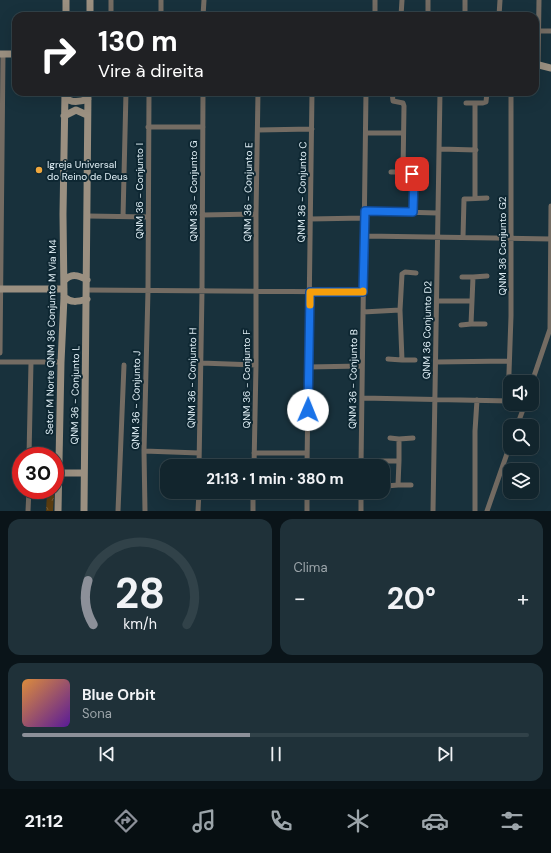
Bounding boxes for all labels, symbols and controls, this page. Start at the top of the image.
text: 130 m [98,23,178,60]
icon: right [32,28,84,80]
text: Vire à direita [98,59,204,83]
street label: QNM 36 - Conjunto G [187,140,200,242]
street label: QNM 36 - Conjunto C [295,141,309,243]
street label: QNM 36 - Conjunto E [241,142,255,242]
street label: QNM 36 - Conjunto I [133,143,146,239]
pin [395,157,429,191]
place label: Igreja Universal do Reino de Deus [47,158,128,183]
icon: arrive [401,163,423,185]
marker: Igreja Universal do Reino de Deus [34,165,44,175]
street label: QNM 36 Conjunto G2 [496,196,509,296]
street label: Setor M Norte QNM 36 Conjunto M Via M4 [43,239,59,435]
street label: QNM 36 Conjunto D2 [420,281,434,379]
street label: QNM 36 - Conjunto H [185,327,199,428]
street label: QNM 36 - Conjunto F [240,329,253,429]
street label: QNM 36 - Conjunto B [346,329,360,429]
street label: QNM 36 - Conjunto L [68,345,82,445]
street label: QNM 36 - Conjunto J [129,351,143,449]
map controls [503,375,539,499]
button: sound [503,375,539,411]
position arrow [287,389,329,431]
button: search [503,419,539,455]
speed limit sign: 30 [12,447,64,499]
button: layers [503,463,539,499]
text: 21:13 · 1 min · 380 m [206,469,344,489]
text: Clima [294,559,328,576]
text: 28 [115,567,165,621]
text: 20° [387,579,436,618]
text: − [294,584,306,613]
text: + [517,584,529,613]
text: km/h [123,615,157,633]
text: Blue Orbit [82,685,156,705]
text: Sona [82,705,112,722]
icon: previous [96,743,118,765]
icon: pause [265,743,287,765]
icon: next [434,743,456,765]
icon: directions [112,807,140,835]
icon: music [190,807,218,835]
icon: phone [267,807,295,835]
icon: climate [344,807,372,835]
icon: car [421,807,449,835]
icon: filters [498,807,526,835]
text: 21:12 [25,809,63,833]

